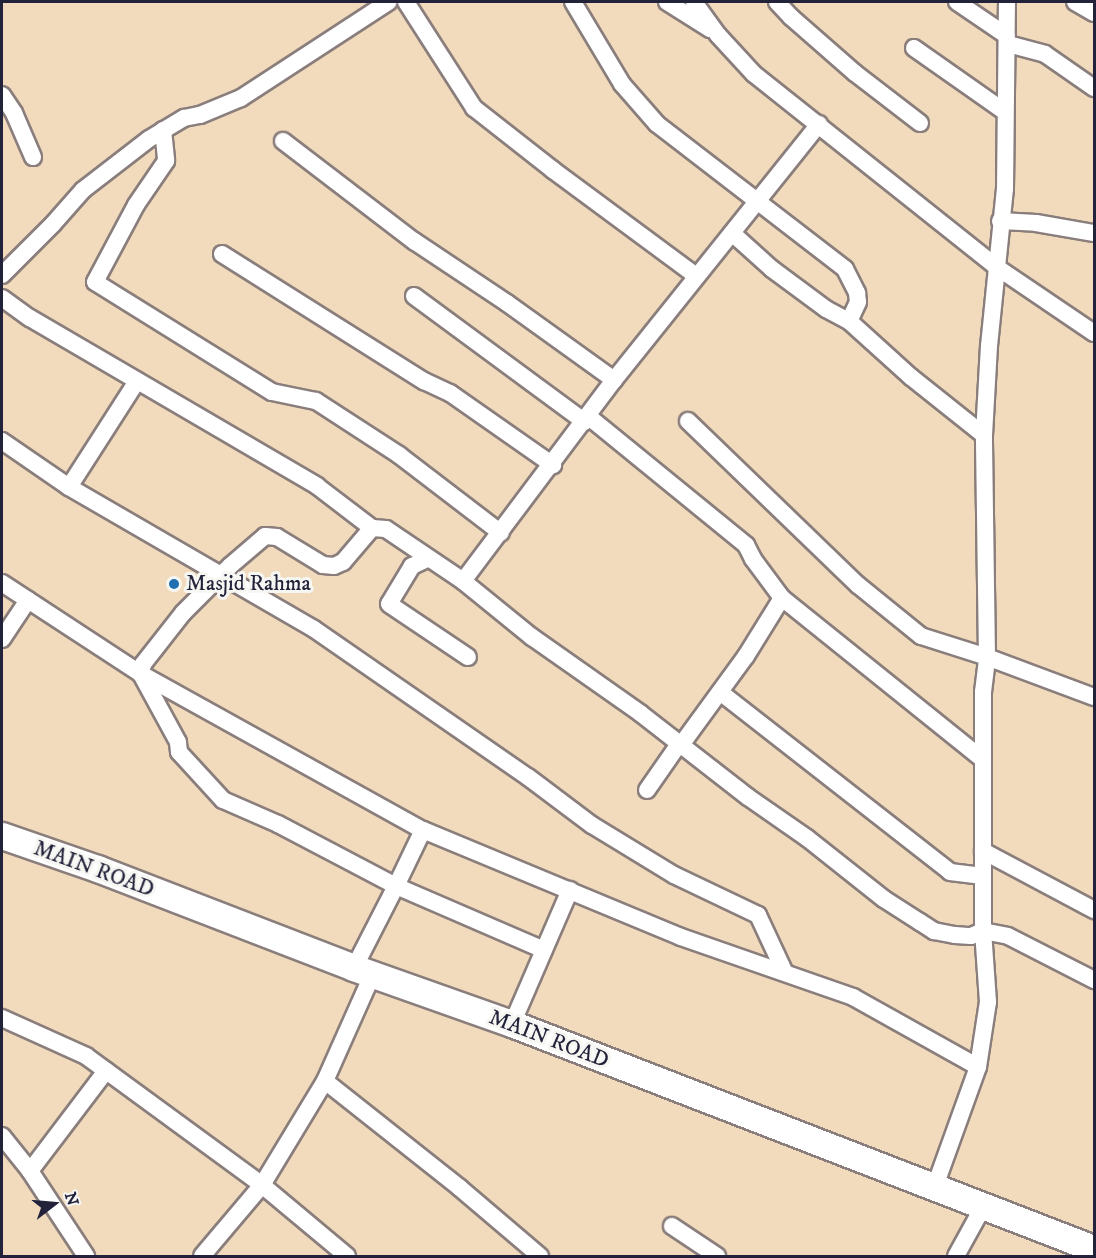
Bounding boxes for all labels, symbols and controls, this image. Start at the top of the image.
place label: Masjid Rahma [186,571,311,597]
marker: Masjid Rahma [167,577,181,591]
street label: MAIN ROAD [30,835,158,903]
street label: MAIN ROAD [485,1004,613,1074]
north arrow [24,1174,84,1234]
text: N [60,1190,83,1208]

